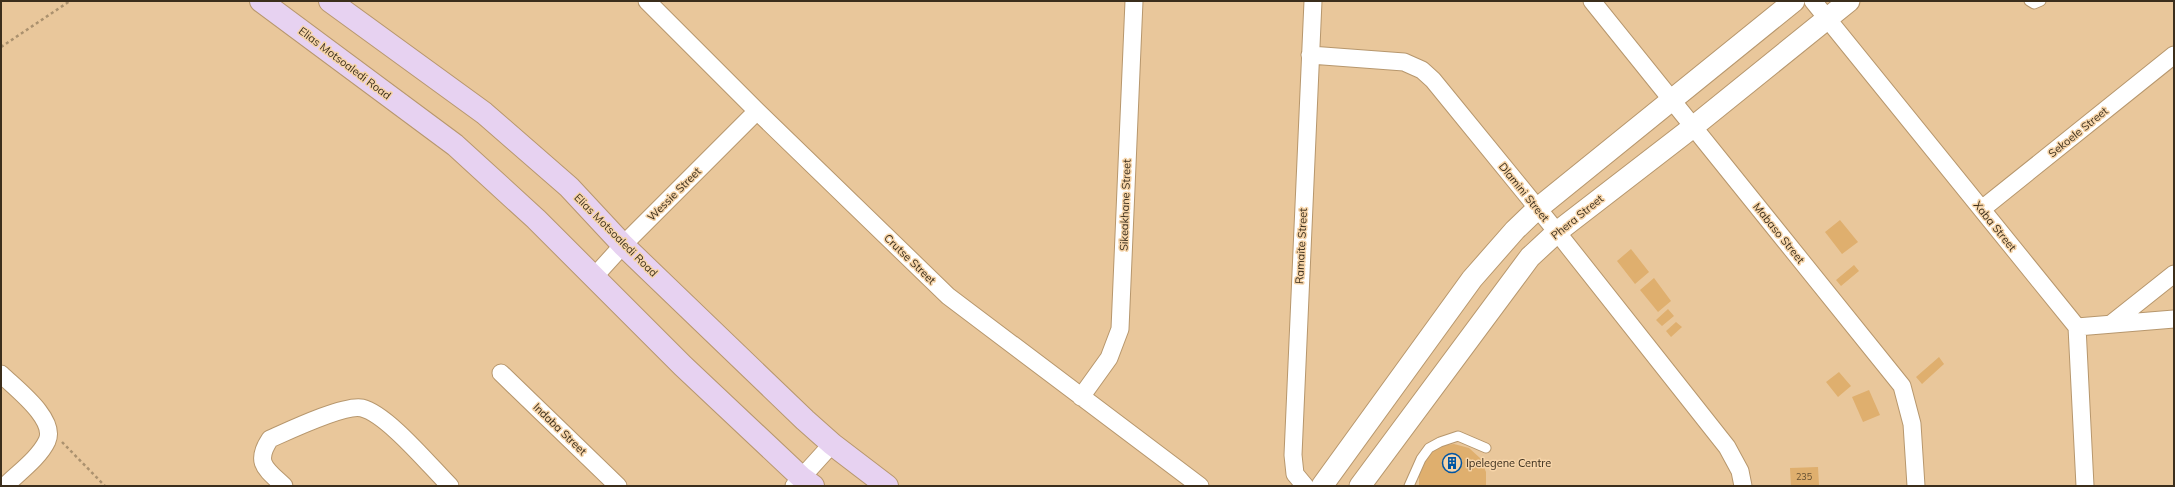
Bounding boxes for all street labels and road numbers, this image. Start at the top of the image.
street label: Elias Motsoaledi Road [296,24,394,102]
street label: Sekoele Street [2045,104,2111,160]
street label: Sikeakhane Street [1116,159,1134,251]
street label: Dlamini Street [1496,160,1552,225]
street label: Wessie Street [644,164,704,224]
street label: Elias Motsoaledi Road [571,190,661,280]
street label: Phera Street [1548,192,1606,242]
street label: Xaba Street [1971,198,2019,254]
street label: Mabaso Street [1750,200,1808,266]
street label: Ramaite Street [1292,207,1310,284]
street label: Crutse Street [881,231,939,287]
street label: Indaba Street [530,400,590,458]

